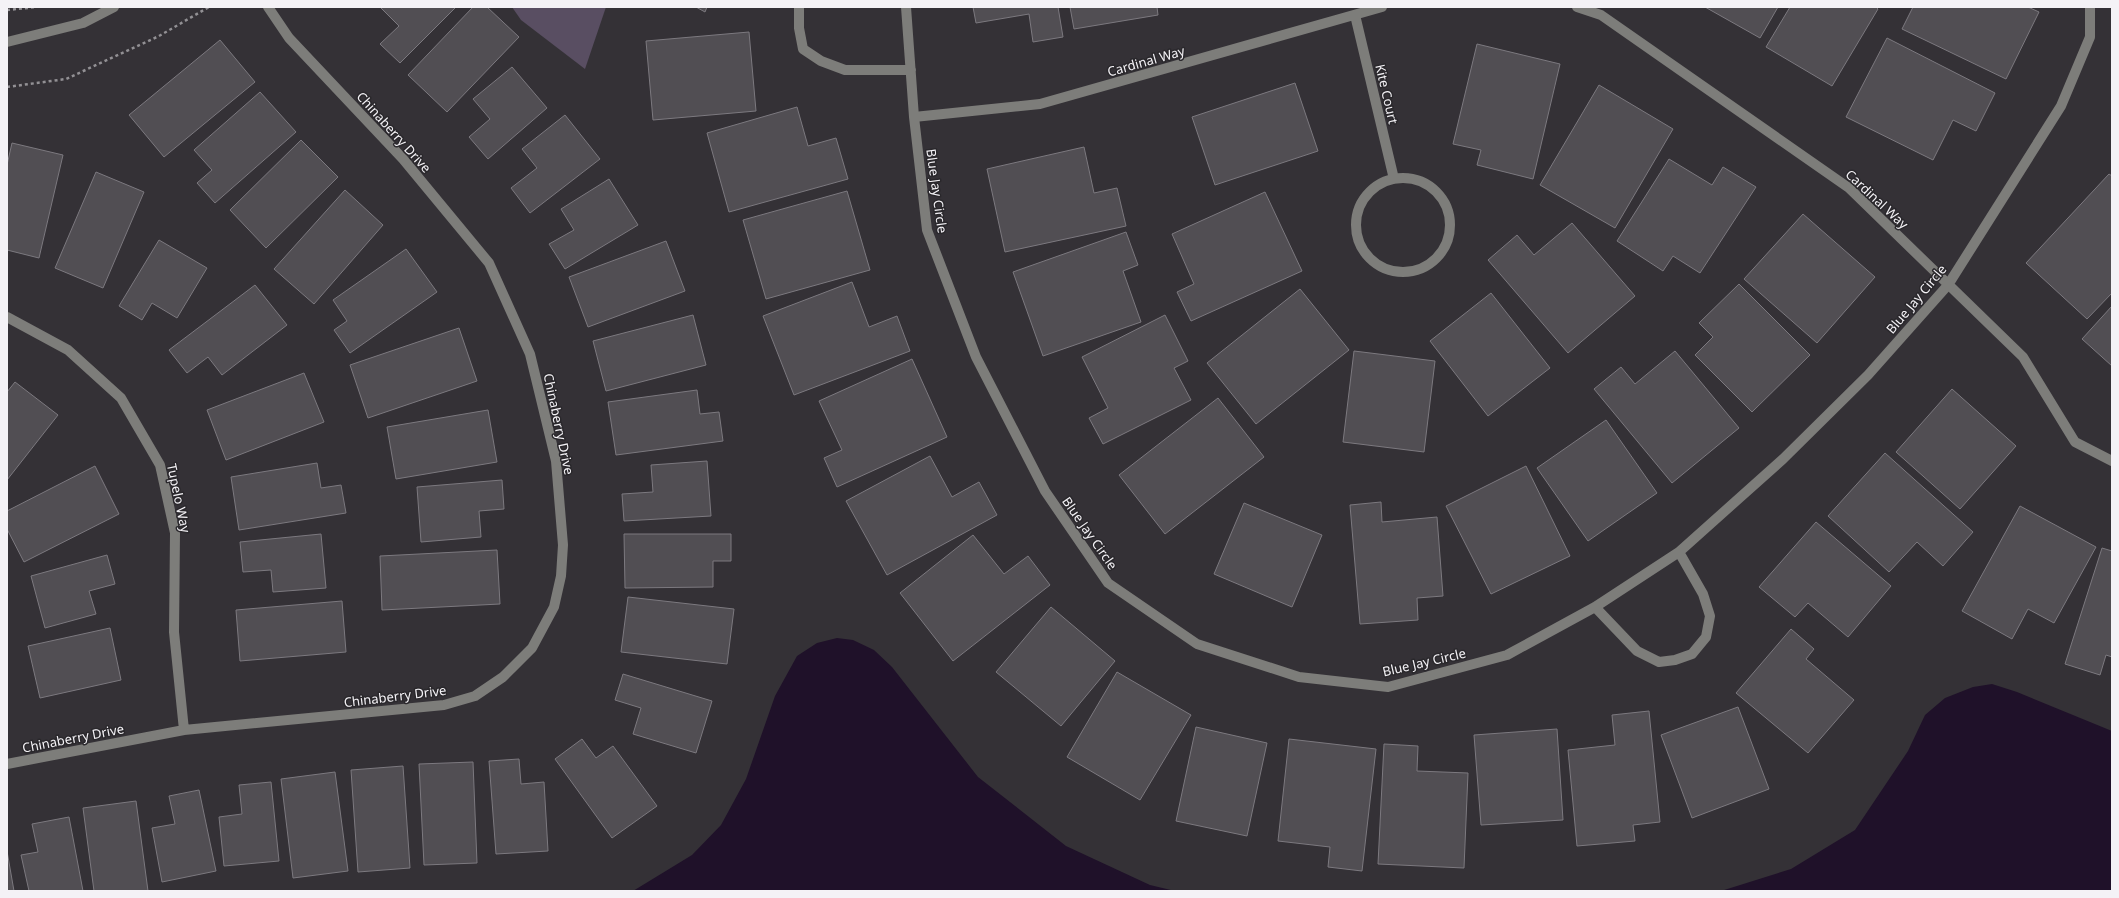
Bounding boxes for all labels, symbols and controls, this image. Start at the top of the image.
street label: Cardinal Way [1105,41,1187,81]
street label: Kite Court [1371,62,1403,126]
street label: Chinaberry Drive [353,88,435,176]
street label: Blue Jay Circle [922,148,952,234]
street label: Cardinal Way [1842,165,1913,233]
street label: Blue Jay Circle [1882,261,1950,337]
street label: Chinaberry Drive [539,372,579,476]
street label: Tupelo Way [163,462,195,535]
street label: Blue Jay Circle [1058,493,1122,573]
street label: Blue Jay Circle [1381,644,1467,680]
street label: Chinaberry Drive [343,681,447,711]
street label: Chinaberry Drive [21,719,125,757]

